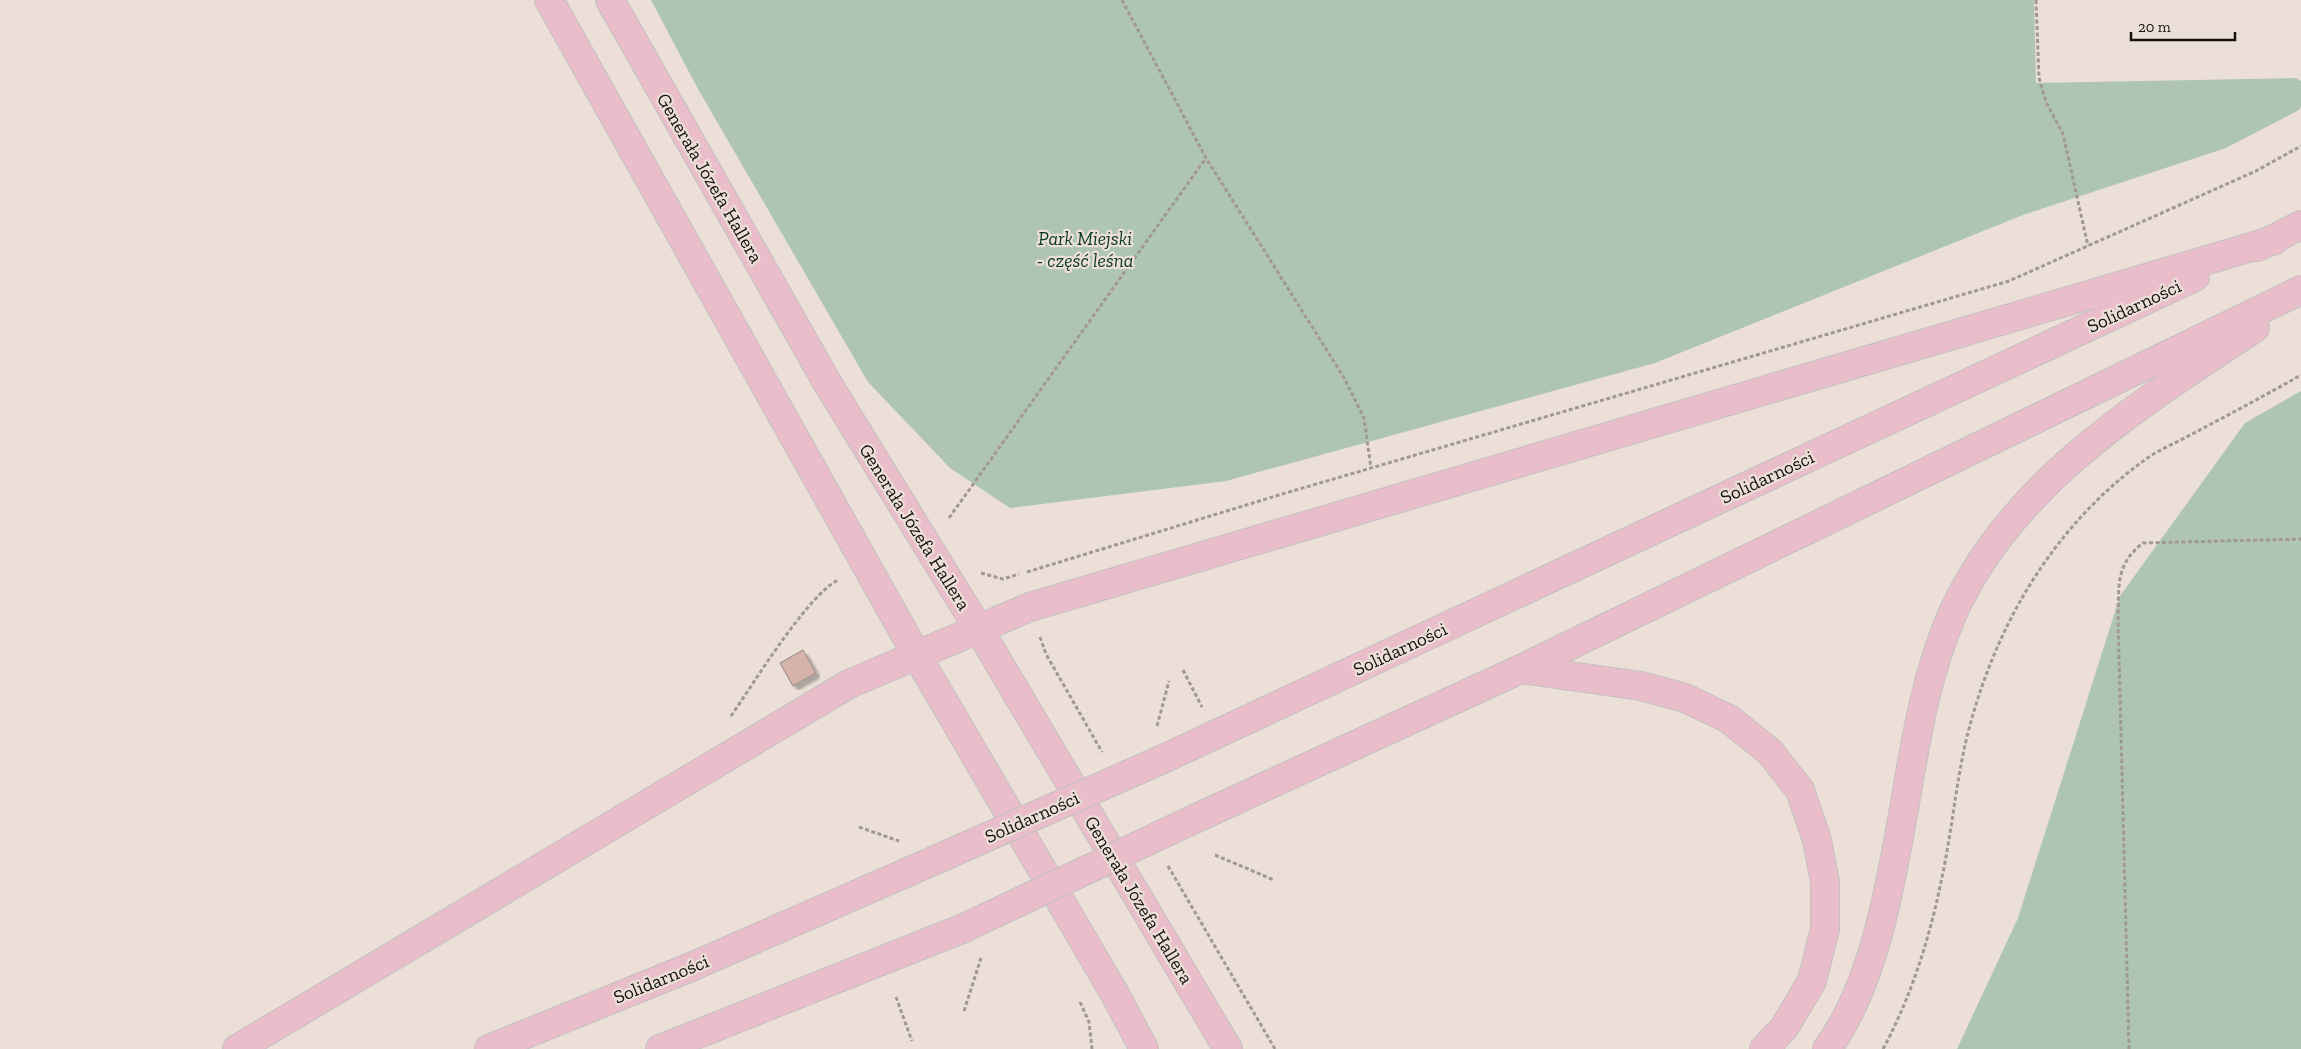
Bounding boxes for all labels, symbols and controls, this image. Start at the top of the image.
scale bar [2131,10,2235,42]
text: 20 m [2138,18,2171,36]
street label: Generała Józefa Hallera [652,89,768,267]
park label: Park Miejski - część leśna [1037,227,1133,272]
street label: Solidarności [2083,274,2185,338]
street label: Generała Józefa Hallera [854,439,976,615]
street label: Solidarności [1716,445,1818,509]
street label: Solidarności [1349,617,1451,681]
street label: Solidarności [981,786,1083,848]
street label: Generała Józefa Hallera [1080,812,1198,988]
street label: Solidarności [610,949,712,1009]

